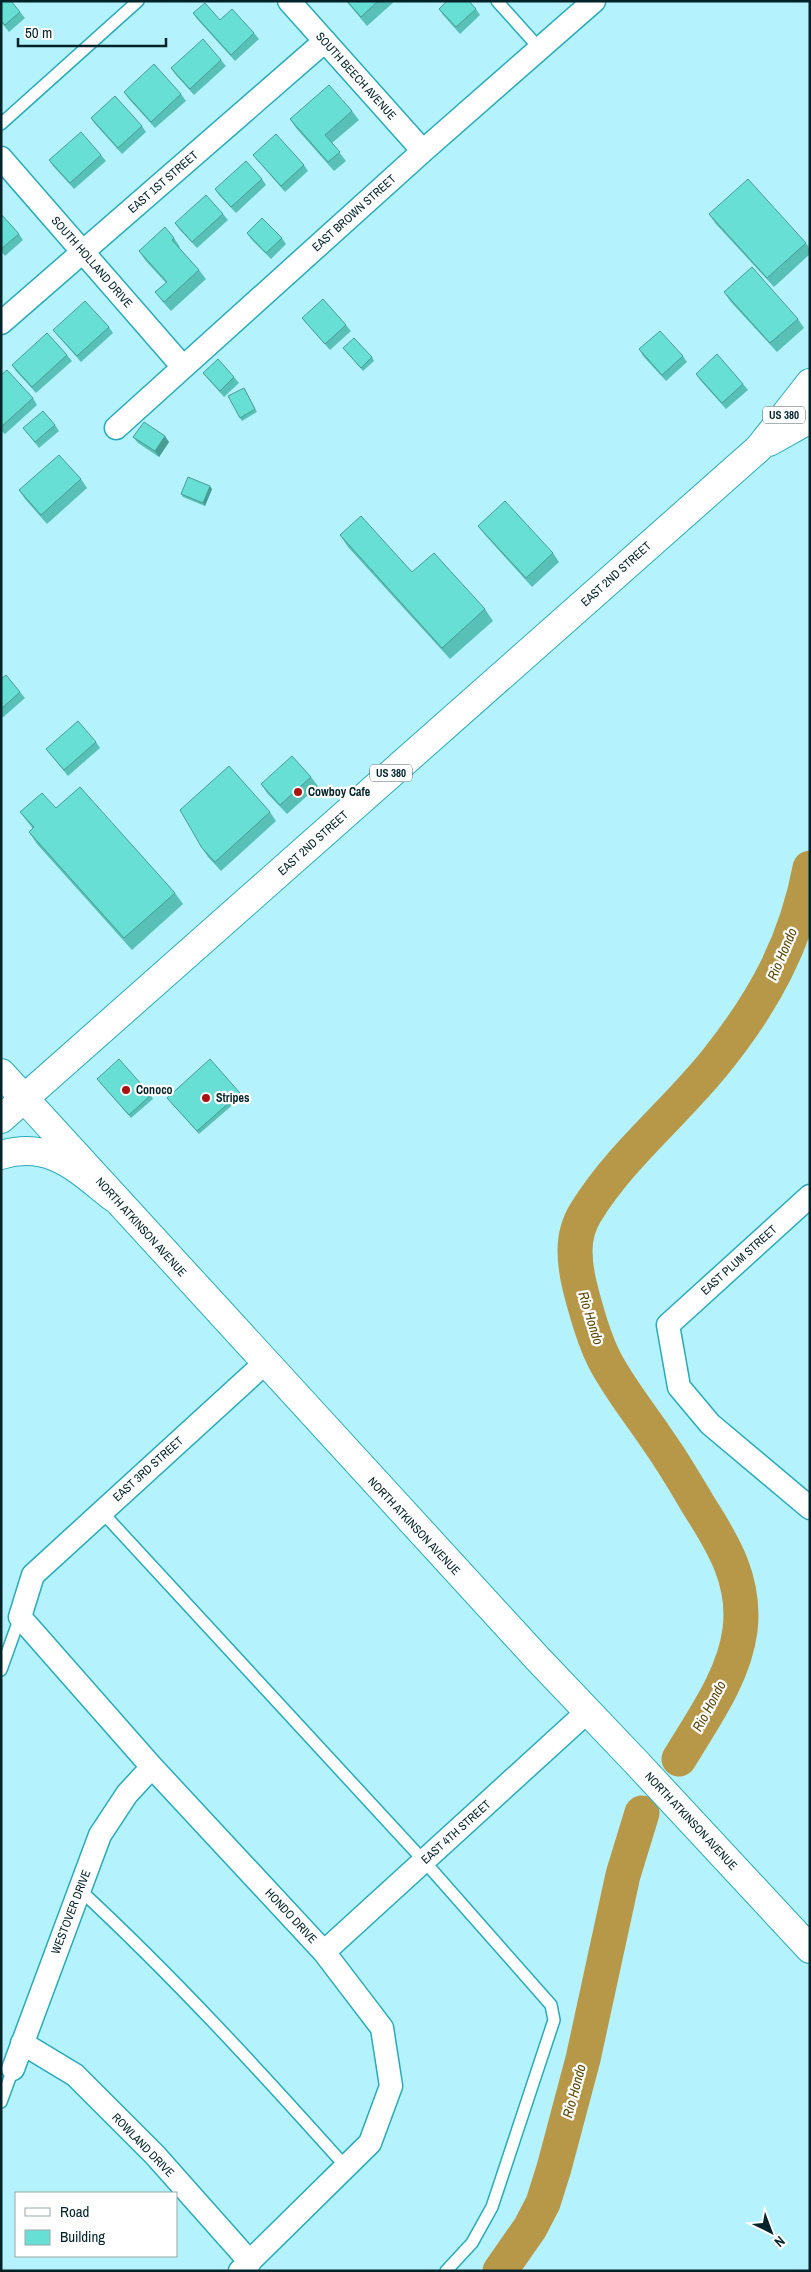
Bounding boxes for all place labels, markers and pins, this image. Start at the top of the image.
place label: Cowboy Cafe [308,784,371,800]
marker: Cowboy Cafe [292,786,304,798]
place label: Conoco [136,1082,173,1098]
marker: Conoco [120,1084,132,1096]
place label: Stripes [216,1090,250,1106]
marker: Stripes [200,1092,212,1104]

